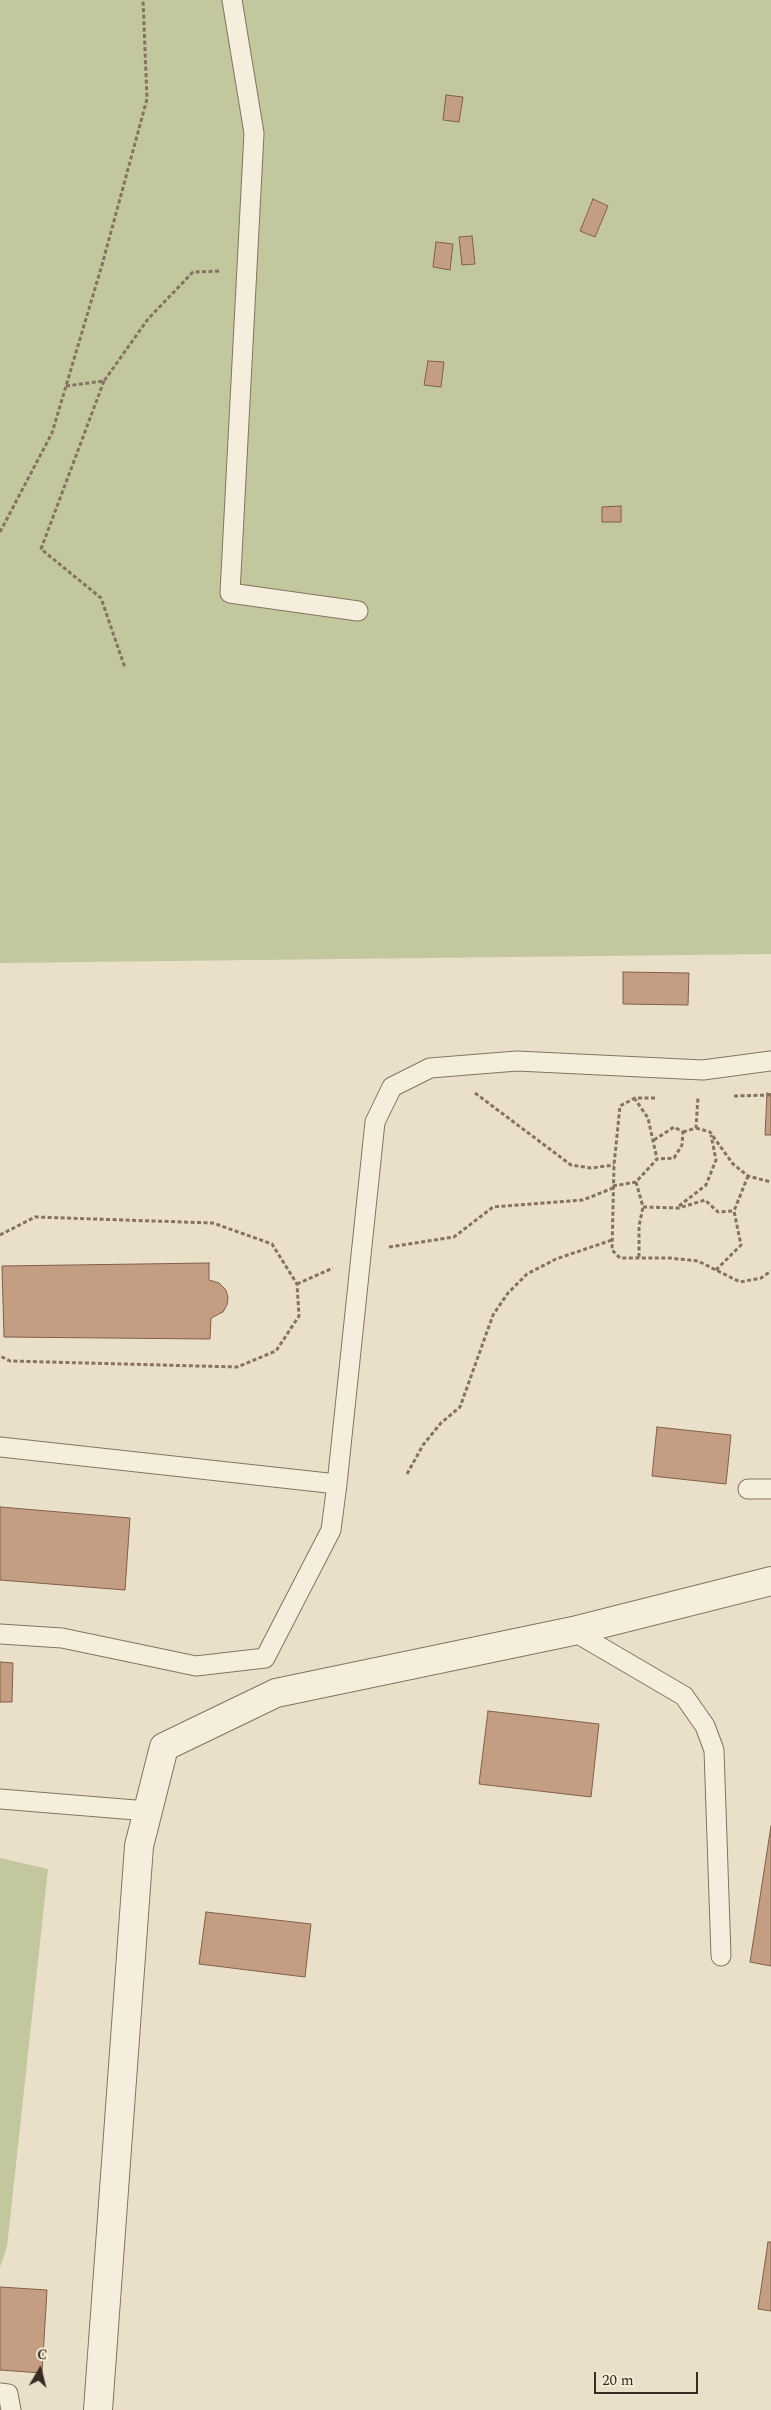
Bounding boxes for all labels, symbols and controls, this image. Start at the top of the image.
text: С [36,2344,49,2366]
north arrow [15,2345,65,2395]
scale bar [596,2362,700,2394]
text: 20 m [602,2369,634,2392]

